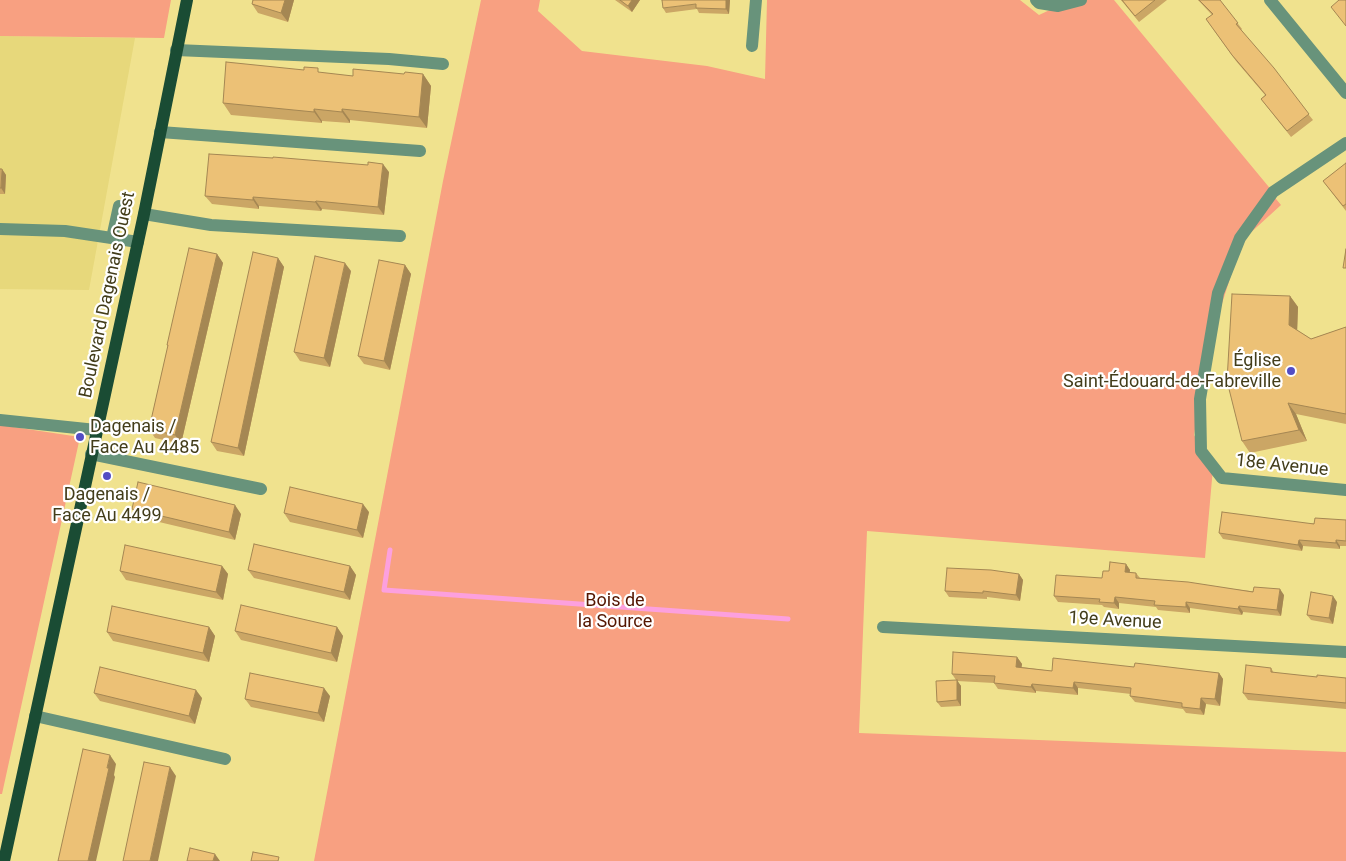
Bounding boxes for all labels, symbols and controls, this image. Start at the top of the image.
street label: Boulevard Dagenais Ouest [76,190,140,400]
place label: Église Saint-Édouard-de-Fabreville [1063,350,1281,392]
marker: Église Saint-Édouard-de-Fabreville [1285,365,1297,377]
place label: Dagenais / Face Au 4485 [90,416,199,458]
marker: Dagenais / Face Au 4485 [74,431,86,443]
street label: 18e Avenue [1235,450,1329,482]
marker: Dagenais / Face Au 4499 [101,470,113,482]
place label: Dagenais / Face Au 4499 [52,484,162,526]
park label: Bois de la Source [578,590,652,632]
street label: 19e Avenue [1068,608,1162,634]

